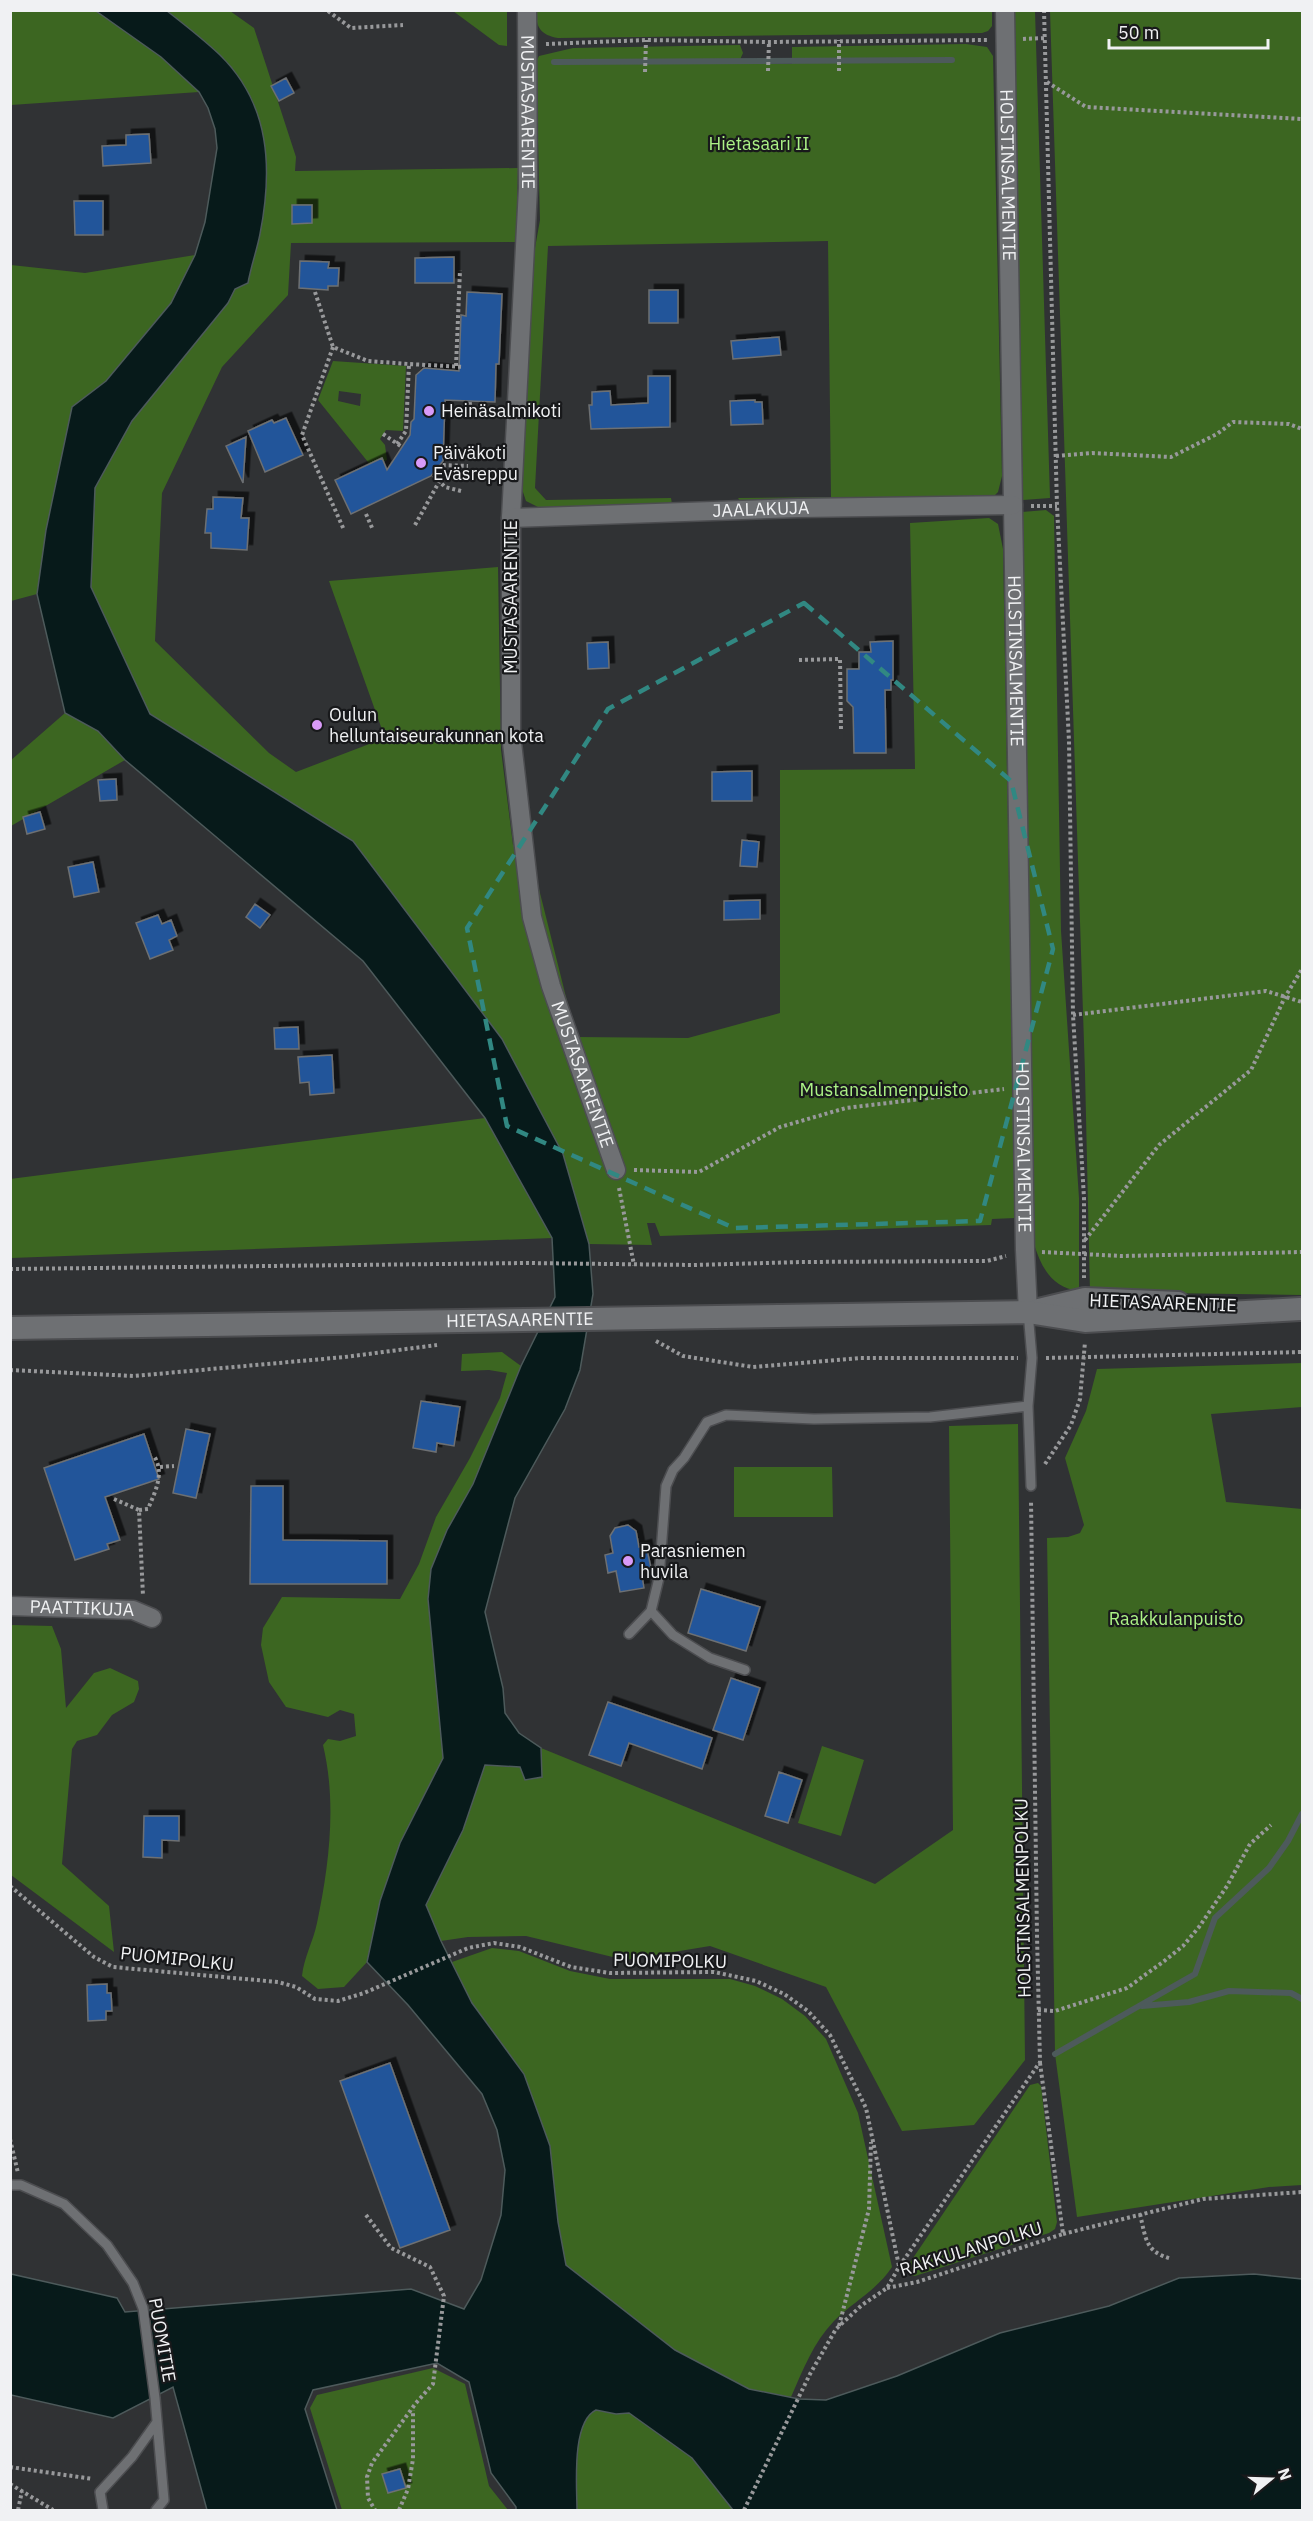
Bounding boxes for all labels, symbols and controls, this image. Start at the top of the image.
scale bar [1109,12,1268,50]
text: 50 m [1118,21,1160,44]
street label: MUSTASAARENTIE [516,35,540,189]
street label: HOLSTINSALMENTIE [995,89,1021,261]
park label: Hietasaari II [709,132,809,155]
place label: Heinäsalmikoti [441,399,562,422]
marker: Heinäsalmikoti [422,404,436,418]
place label: Päiväkoti Eväsreppu [433,441,518,485]
marker: Päiväkoti Eväsreppu [414,456,428,470]
street label: JAALAKUJA [712,496,810,522]
street label: MUSTASAARENTIE [499,520,522,674]
street label: HOLSTINSALMENTIE [1003,575,1029,747]
place label: Oulun helluntaiseurakunnan kota [329,703,544,747]
marker: Oulun helluntaiseurakunnan kota [310,718,324,732]
street label: MUSTASAARENTIE [546,998,619,1151]
street label: HOLSTINSALMENTIE [1011,1061,1037,1233]
park label: Mustansalmenpuisto [800,1078,968,1101]
street label: HIETASAARENTIE [1089,1288,1237,1317]
street label: HIETASAARENTIE [446,1307,594,1332]
place label: Parasniemen huvila [640,1539,746,1583]
marker: Parasniemen huvila [621,1554,635,1568]
street label: PAATTIKUJA [29,1595,135,1621]
park label: Raakkulanpuisto [1109,1607,1243,1630]
street label: HOLSTINSALMENPOLKU [1009,1798,1036,1998]
street label: PUOMIPOLKU [119,1941,235,1976]
street label: PUOMIPOLKU [613,1948,727,1973]
street label: RAKKULANPOLKU [897,2216,1045,2281]
street label: PUOMITIE [144,2296,181,2384]
north arrow [1241,2449,1301,2509]
text: N [1274,2465,1297,2483]

